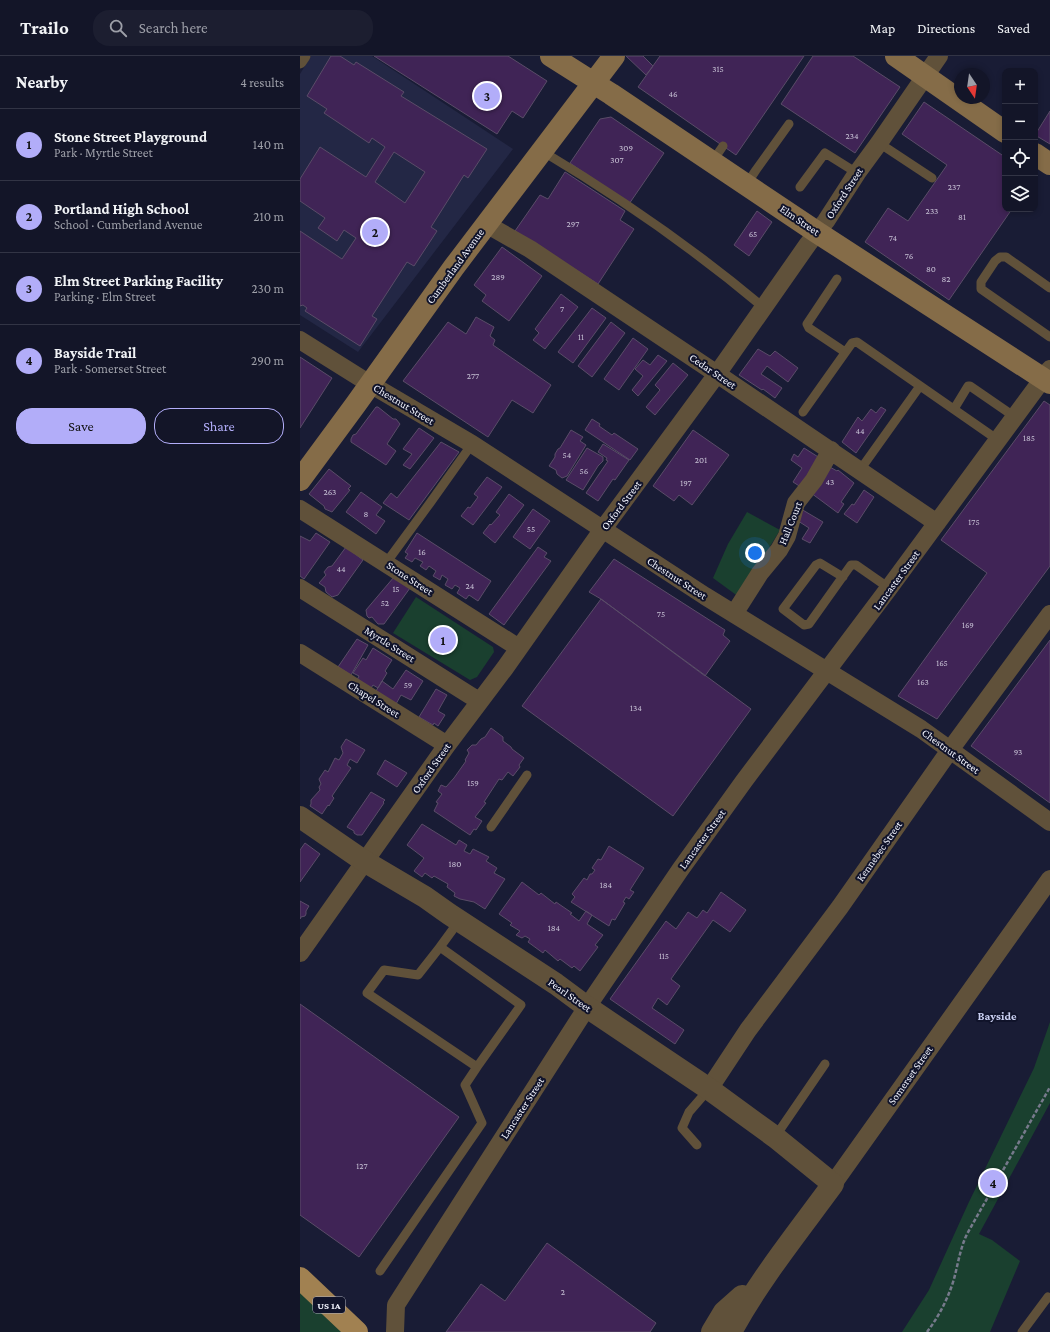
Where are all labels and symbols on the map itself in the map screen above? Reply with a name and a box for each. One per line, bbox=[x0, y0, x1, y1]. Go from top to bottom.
house number: 315 bbox=[712, 64, 724, 74]
north arrow bbox=[954, 68, 990, 104]
pin: 3 bbox=[474, 81, 500, 111]
house number: 46 bbox=[668, 89, 678, 99]
house number: 234 bbox=[845, 131, 859, 141]
house number: 309 bbox=[619, 143, 633, 153]
house number: 307 bbox=[610, 155, 624, 165]
street label: Oxford Street bbox=[823, 165, 865, 221]
house number: 237 bbox=[948, 182, 960, 192]
street label: Elm Street bbox=[778, 202, 823, 238]
house number: 233 bbox=[926, 206, 938, 216]
house number: 81 bbox=[958, 212, 966, 222]
pin: 2 bbox=[362, 217, 388, 247]
house number: 297 bbox=[567, 219, 579, 229]
street label: Cumberland Avenue bbox=[424, 226, 486, 306]
house number: 65 bbox=[749, 229, 757, 239]
house number: 74 bbox=[889, 233, 898, 243]
house number: 76 bbox=[905, 251, 914, 261]
house number: 80 bbox=[926, 264, 936, 274]
house number: 289 bbox=[491, 272, 505, 282]
house number: 82 bbox=[941, 274, 951, 284]
house number: 7 bbox=[560, 304, 564, 314]
house number: 11 bbox=[578, 332, 584, 342]
street label: Cedar Street bbox=[687, 351, 739, 391]
house number: 277 bbox=[467, 371, 479, 381]
street label: Chestnut Street bbox=[372, 381, 437, 427]
house number: 44 bbox=[855, 426, 865, 436]
house number: 185 bbox=[1023, 433, 1035, 443]
house number: 54 bbox=[563, 450, 572, 460]
house number: 201 bbox=[695, 455, 707, 465]
house number: 56 bbox=[580, 466, 589, 476]
house number: 43 bbox=[826, 477, 834, 487]
street label: Oxford Street bbox=[599, 478, 644, 532]
house number: 197 bbox=[680, 478, 692, 488]
house number: 263 bbox=[324, 487, 336, 497]
street label: Hall Court bbox=[776, 499, 804, 546]
house number: 8 bbox=[364, 509, 369, 519]
house number: 175 bbox=[968, 517, 980, 527]
house number: 55 bbox=[527, 524, 535, 534]
your location bbox=[745, 543, 765, 563]
house number: 16 bbox=[418, 547, 426, 557]
street label: Lancaster Street bbox=[870, 548, 922, 612]
street label: Chestnut Street bbox=[645, 554, 709, 602]
street label: Stone Street bbox=[385, 559, 436, 598]
house number: 44 bbox=[336, 564, 346, 574]
house number: 24 bbox=[466, 581, 475, 591]
house number: 15 bbox=[392, 584, 400, 594]
house number: 52 bbox=[381, 598, 389, 608]
house number: 75 bbox=[657, 609, 665, 619]
house number: 169 bbox=[962, 620, 974, 630]
street label: Myrtle Street bbox=[362, 624, 418, 665]
pin: 1 bbox=[430, 625, 456, 655]
house number: 165 bbox=[936, 658, 948, 668]
house number: 163 bbox=[917, 677, 929, 687]
street label: Chapel Street bbox=[345, 678, 402, 721]
house number: 59 bbox=[404, 680, 413, 690]
house number: 134 bbox=[630, 703, 642, 713]
street label: Chestnut Street bbox=[920, 726, 982, 776]
street label: Oxford Street bbox=[409, 740, 453, 795]
house number: 93 bbox=[1014, 747, 1022, 757]
house number: 159 bbox=[467, 778, 479, 788]
street label: Lancaster Street bbox=[676, 807, 728, 871]
street label: Kennebec Street bbox=[854, 818, 904, 883]
house number: 180 bbox=[449, 859, 461, 869]
house number: 184 bbox=[600, 880, 613, 890]
house number: 184 bbox=[548, 923, 561, 933]
house number: 115 bbox=[659, 951, 669, 961]
street label: Pearl Street bbox=[546, 976, 594, 1014]
district label: Bayside bbox=[977, 1009, 1017, 1023]
street label: Somerset Street bbox=[885, 1043, 935, 1107]
street label: Lancaster Street bbox=[498, 1075, 546, 1141]
house number: 127 bbox=[356, 1161, 368, 1171]
pin: 4 bbox=[980, 1168, 1006, 1198]
house number: 2 bbox=[561, 1287, 565, 1297]
road number: US 1A bbox=[313, 1297, 345, 1313]

